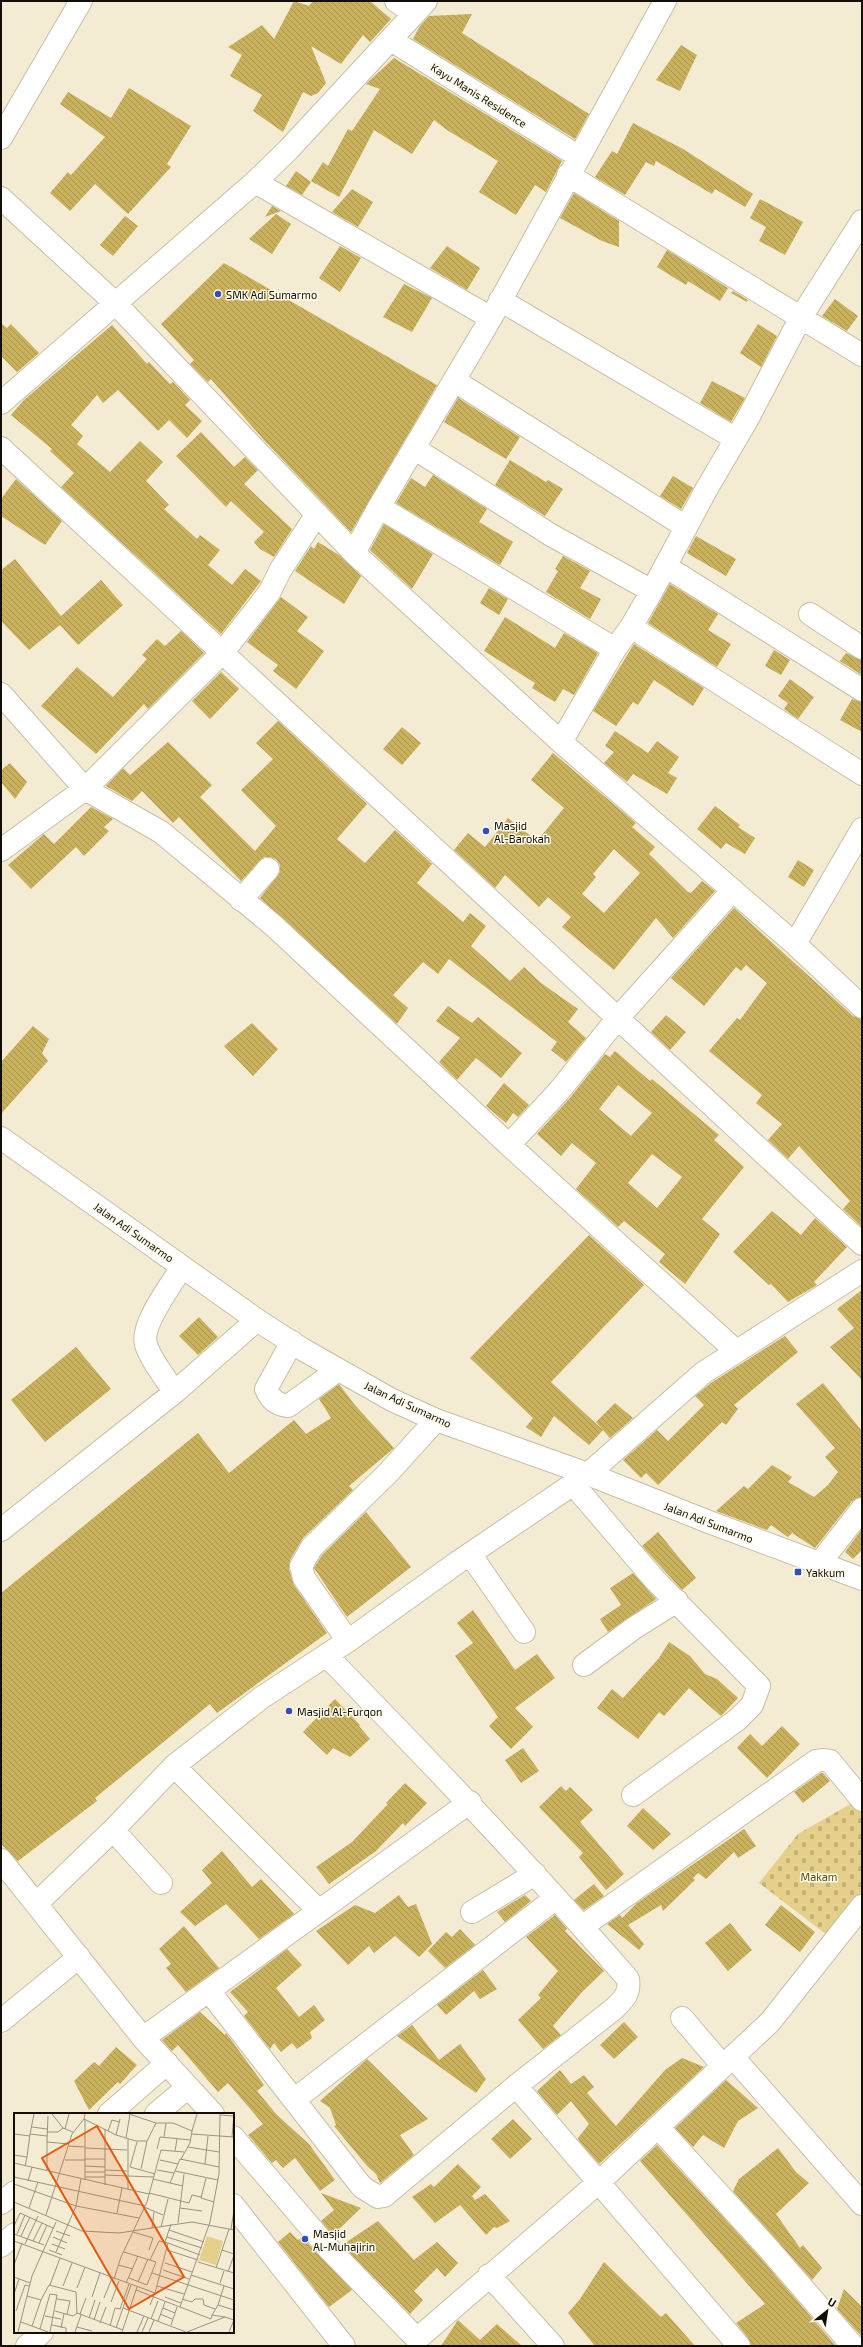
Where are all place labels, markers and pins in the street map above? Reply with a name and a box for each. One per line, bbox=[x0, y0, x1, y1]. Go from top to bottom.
place label: SMK Adi Sumarmo bbox=[226, 288, 317, 301]
marker: SMK Adi Sumarmo bbox=[213, 289, 223, 299]
place label: Masjid Al-Barokah bbox=[494, 819, 550, 845]
marker: Masjid Al-Barokah bbox=[481, 826, 491, 836]
place label: Yakkum bbox=[806, 1566, 845, 1579]
marker: Yakkum bbox=[793, 1567, 803, 1577]
place label: Masjid Al-Furqon bbox=[297, 1705, 382, 1719]
marker: Masjid Al-Furqon bbox=[284, 1706, 294, 1716]
place label: Masjid Al-Muhajirin bbox=[313, 2227, 375, 2254]
marker: Masjid Al-Muhajirin bbox=[300, 2234, 310, 2244]

